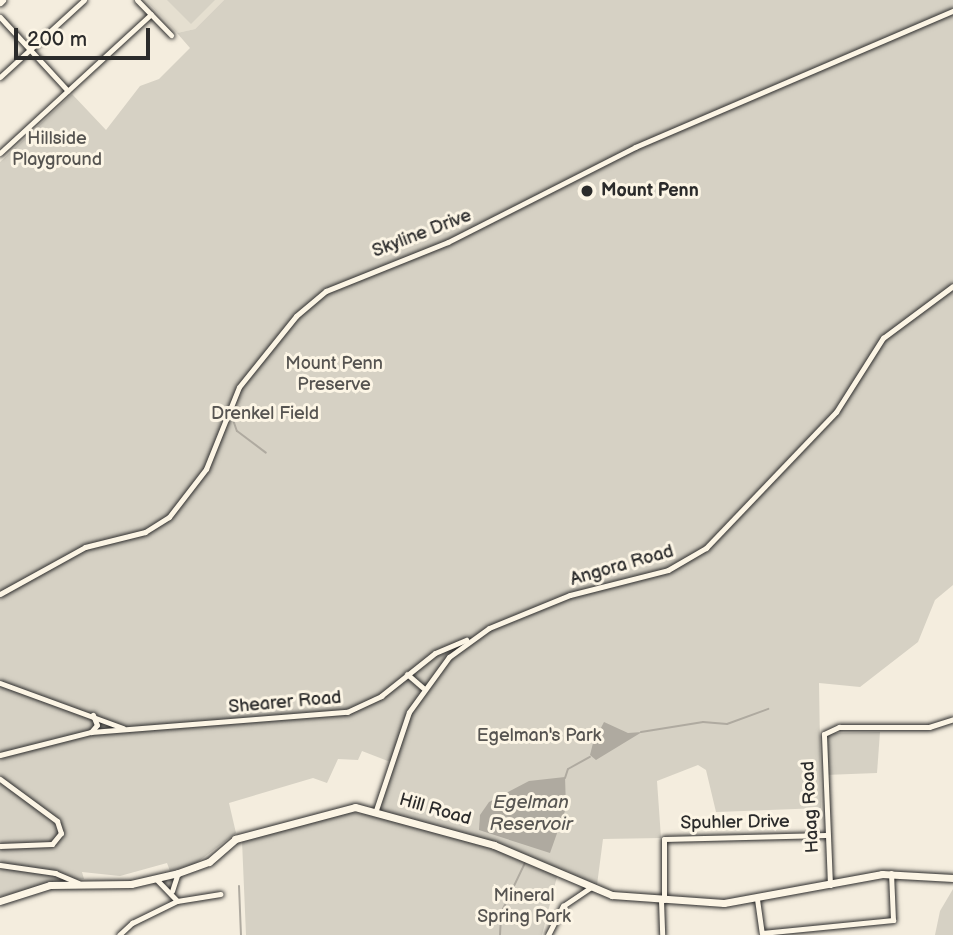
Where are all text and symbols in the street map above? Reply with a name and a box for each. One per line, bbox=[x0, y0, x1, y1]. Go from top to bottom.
scale bar bbox=[18, 14, 154, 58]
text: 200 m bbox=[27, 27, 87, 52]
park label: Hillside Playground bbox=[12, 129, 102, 172]
place label: Mount Penn bbox=[601, 180, 699, 202]
marker: Mount Penn bbox=[579, 183, 595, 199]
street label: Skyline Drive bbox=[369, 205, 475, 263]
park label: Mount Penn Preserve bbox=[285, 354, 383, 396]
park label: Drenkel Field bbox=[211, 403, 319, 425]
street label: Angora Road bbox=[568, 541, 676, 591]
street label: Shearer Road bbox=[228, 687, 342, 719]
park label: Egelman's Park bbox=[477, 725, 601, 747]
street label: Haag Road bbox=[798, 760, 824, 854]
street label: Hill Road bbox=[397, 789, 473, 831]
water label: Egelman Reservoir bbox=[489, 792, 573, 836]
street label: Spuhler Drive bbox=[680, 811, 790, 835]
park label: Mineral Spring Park bbox=[477, 886, 571, 928]

